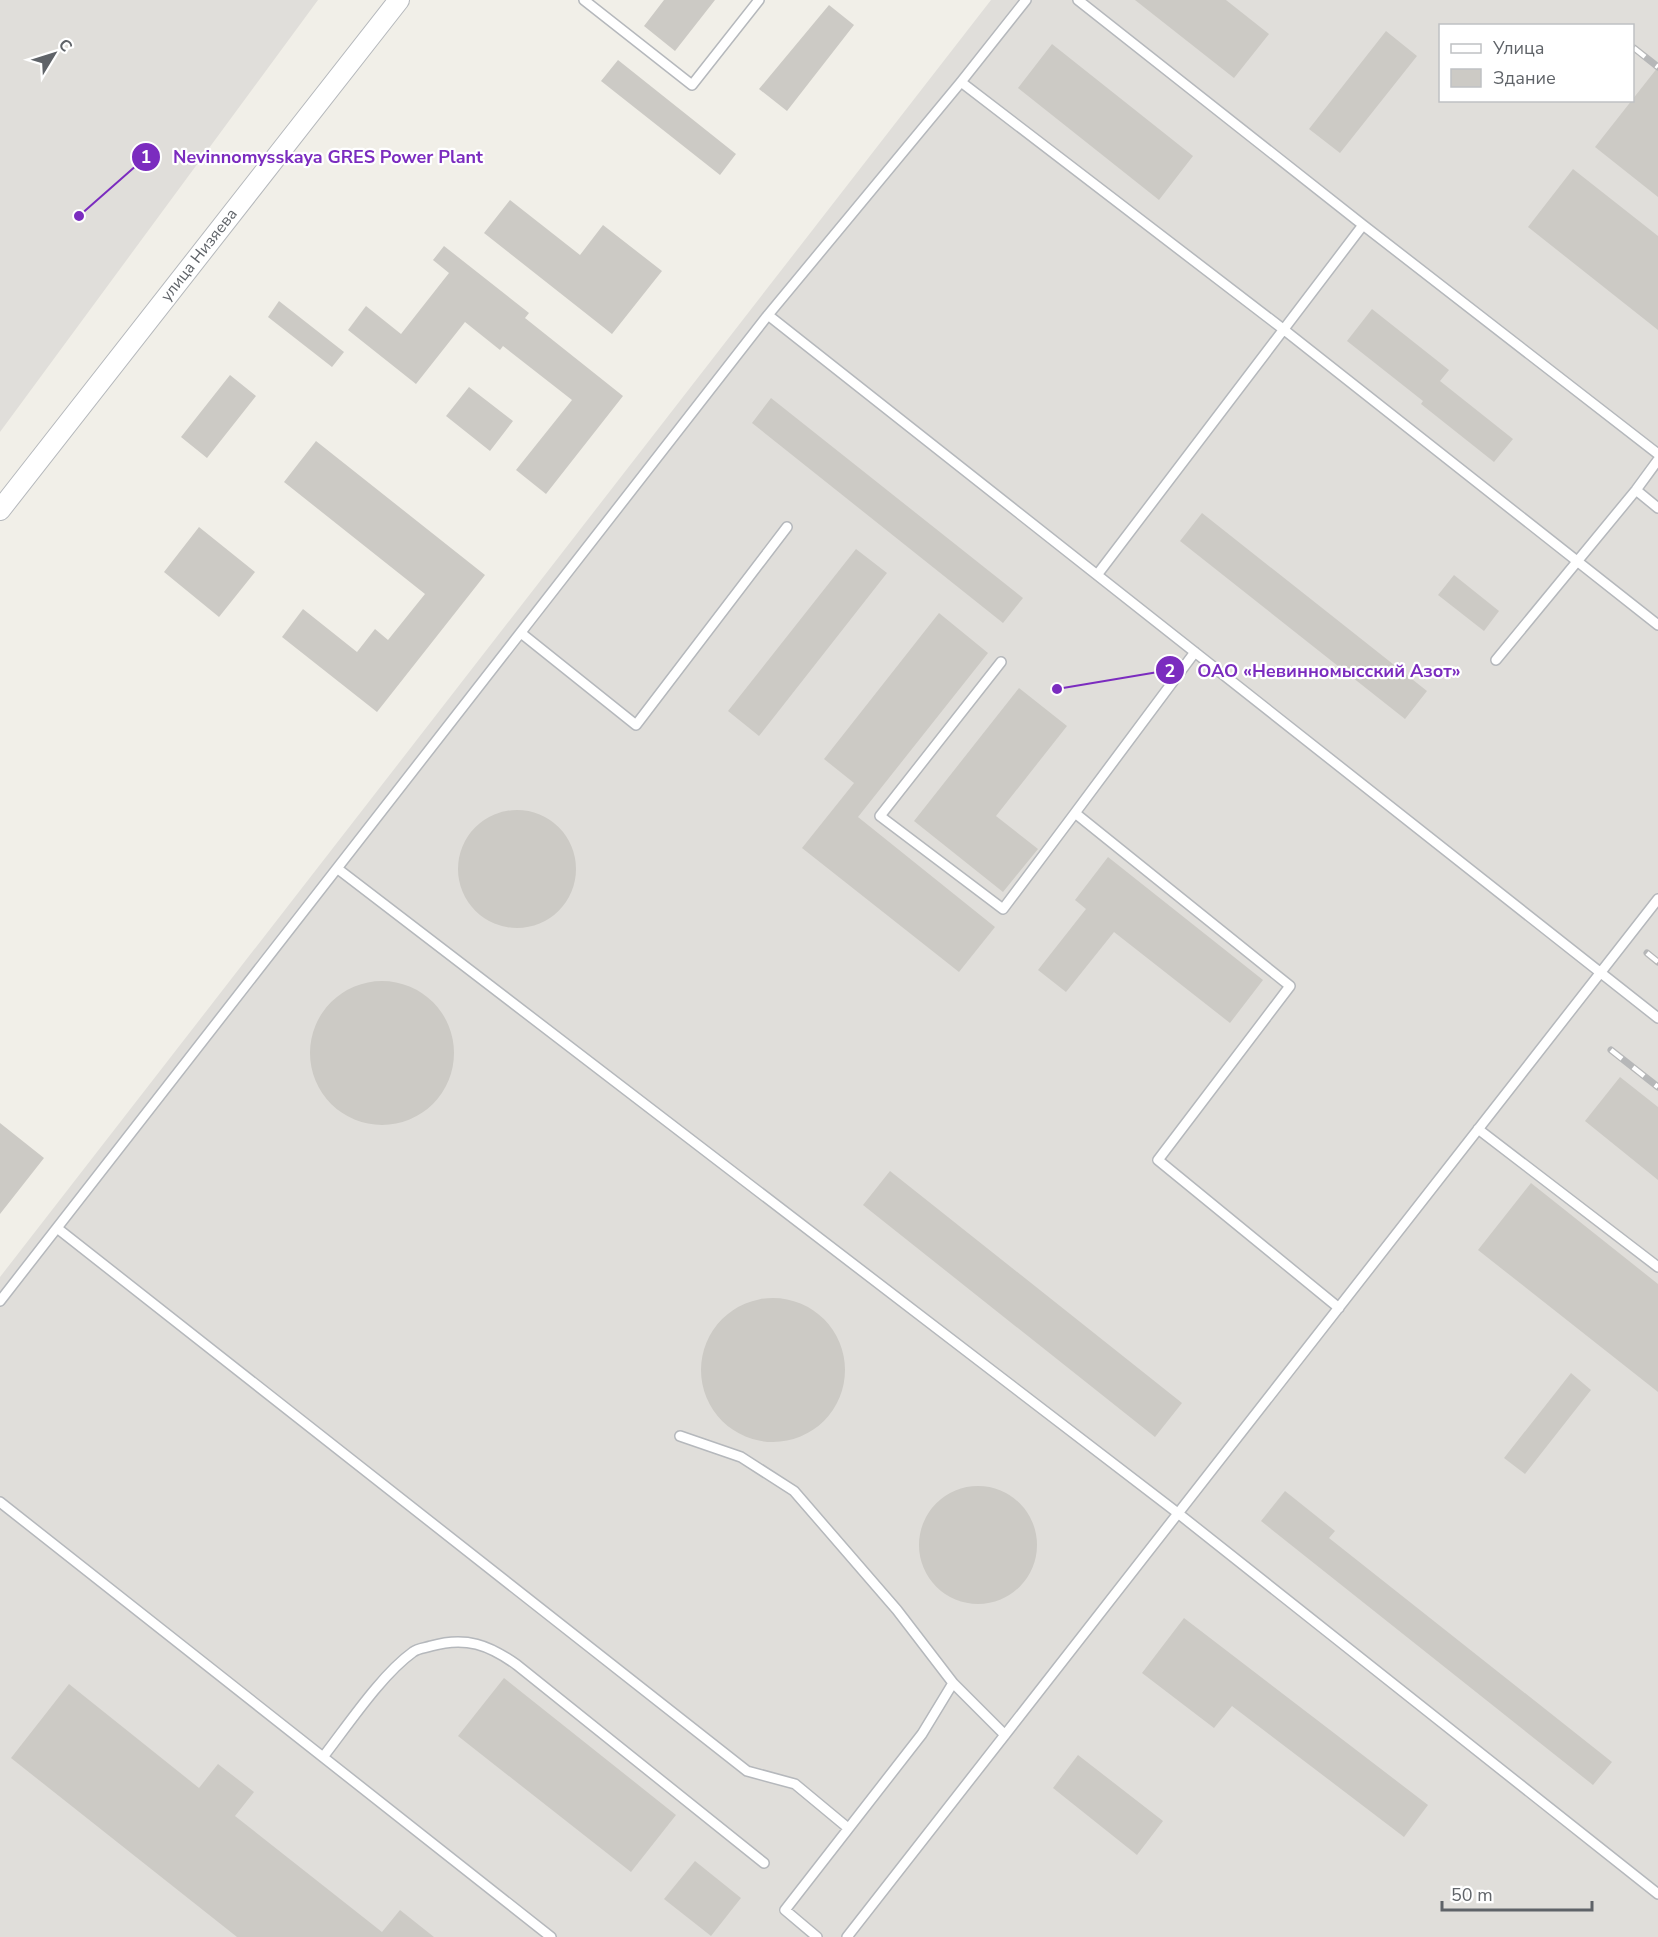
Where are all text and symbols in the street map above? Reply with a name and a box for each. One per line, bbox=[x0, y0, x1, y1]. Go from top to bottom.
north arrow bbox=[24, 24, 84, 84]
legend bbox=[1439, 24, 1634, 102]
text: С bbox=[53, 34, 77, 57]
text: Улица bbox=[1492, 36, 1544, 60]
text: Здание bbox=[1493, 66, 1556, 90]
callout: Nevinnomysskaya GRES Power Plant bbox=[131, 139, 495, 175]
text: 1 bbox=[141, 145, 151, 169]
text: Nevinnomysskaya GRES Power Plant bbox=[173, 145, 483, 169]
street label: улица Низяева bbox=[156, 204, 242, 306]
callout: ОАО «Невинномысский Азот» bbox=[1155, 652, 1472, 688]
text: 2 bbox=[1165, 659, 1175, 683]
text: ОАО «Невинномысский Азот» bbox=[1197, 659, 1461, 683]
scale bar bbox=[1442, 1874, 1592, 1912]
text: 50 m bbox=[1451, 1883, 1493, 1907]

